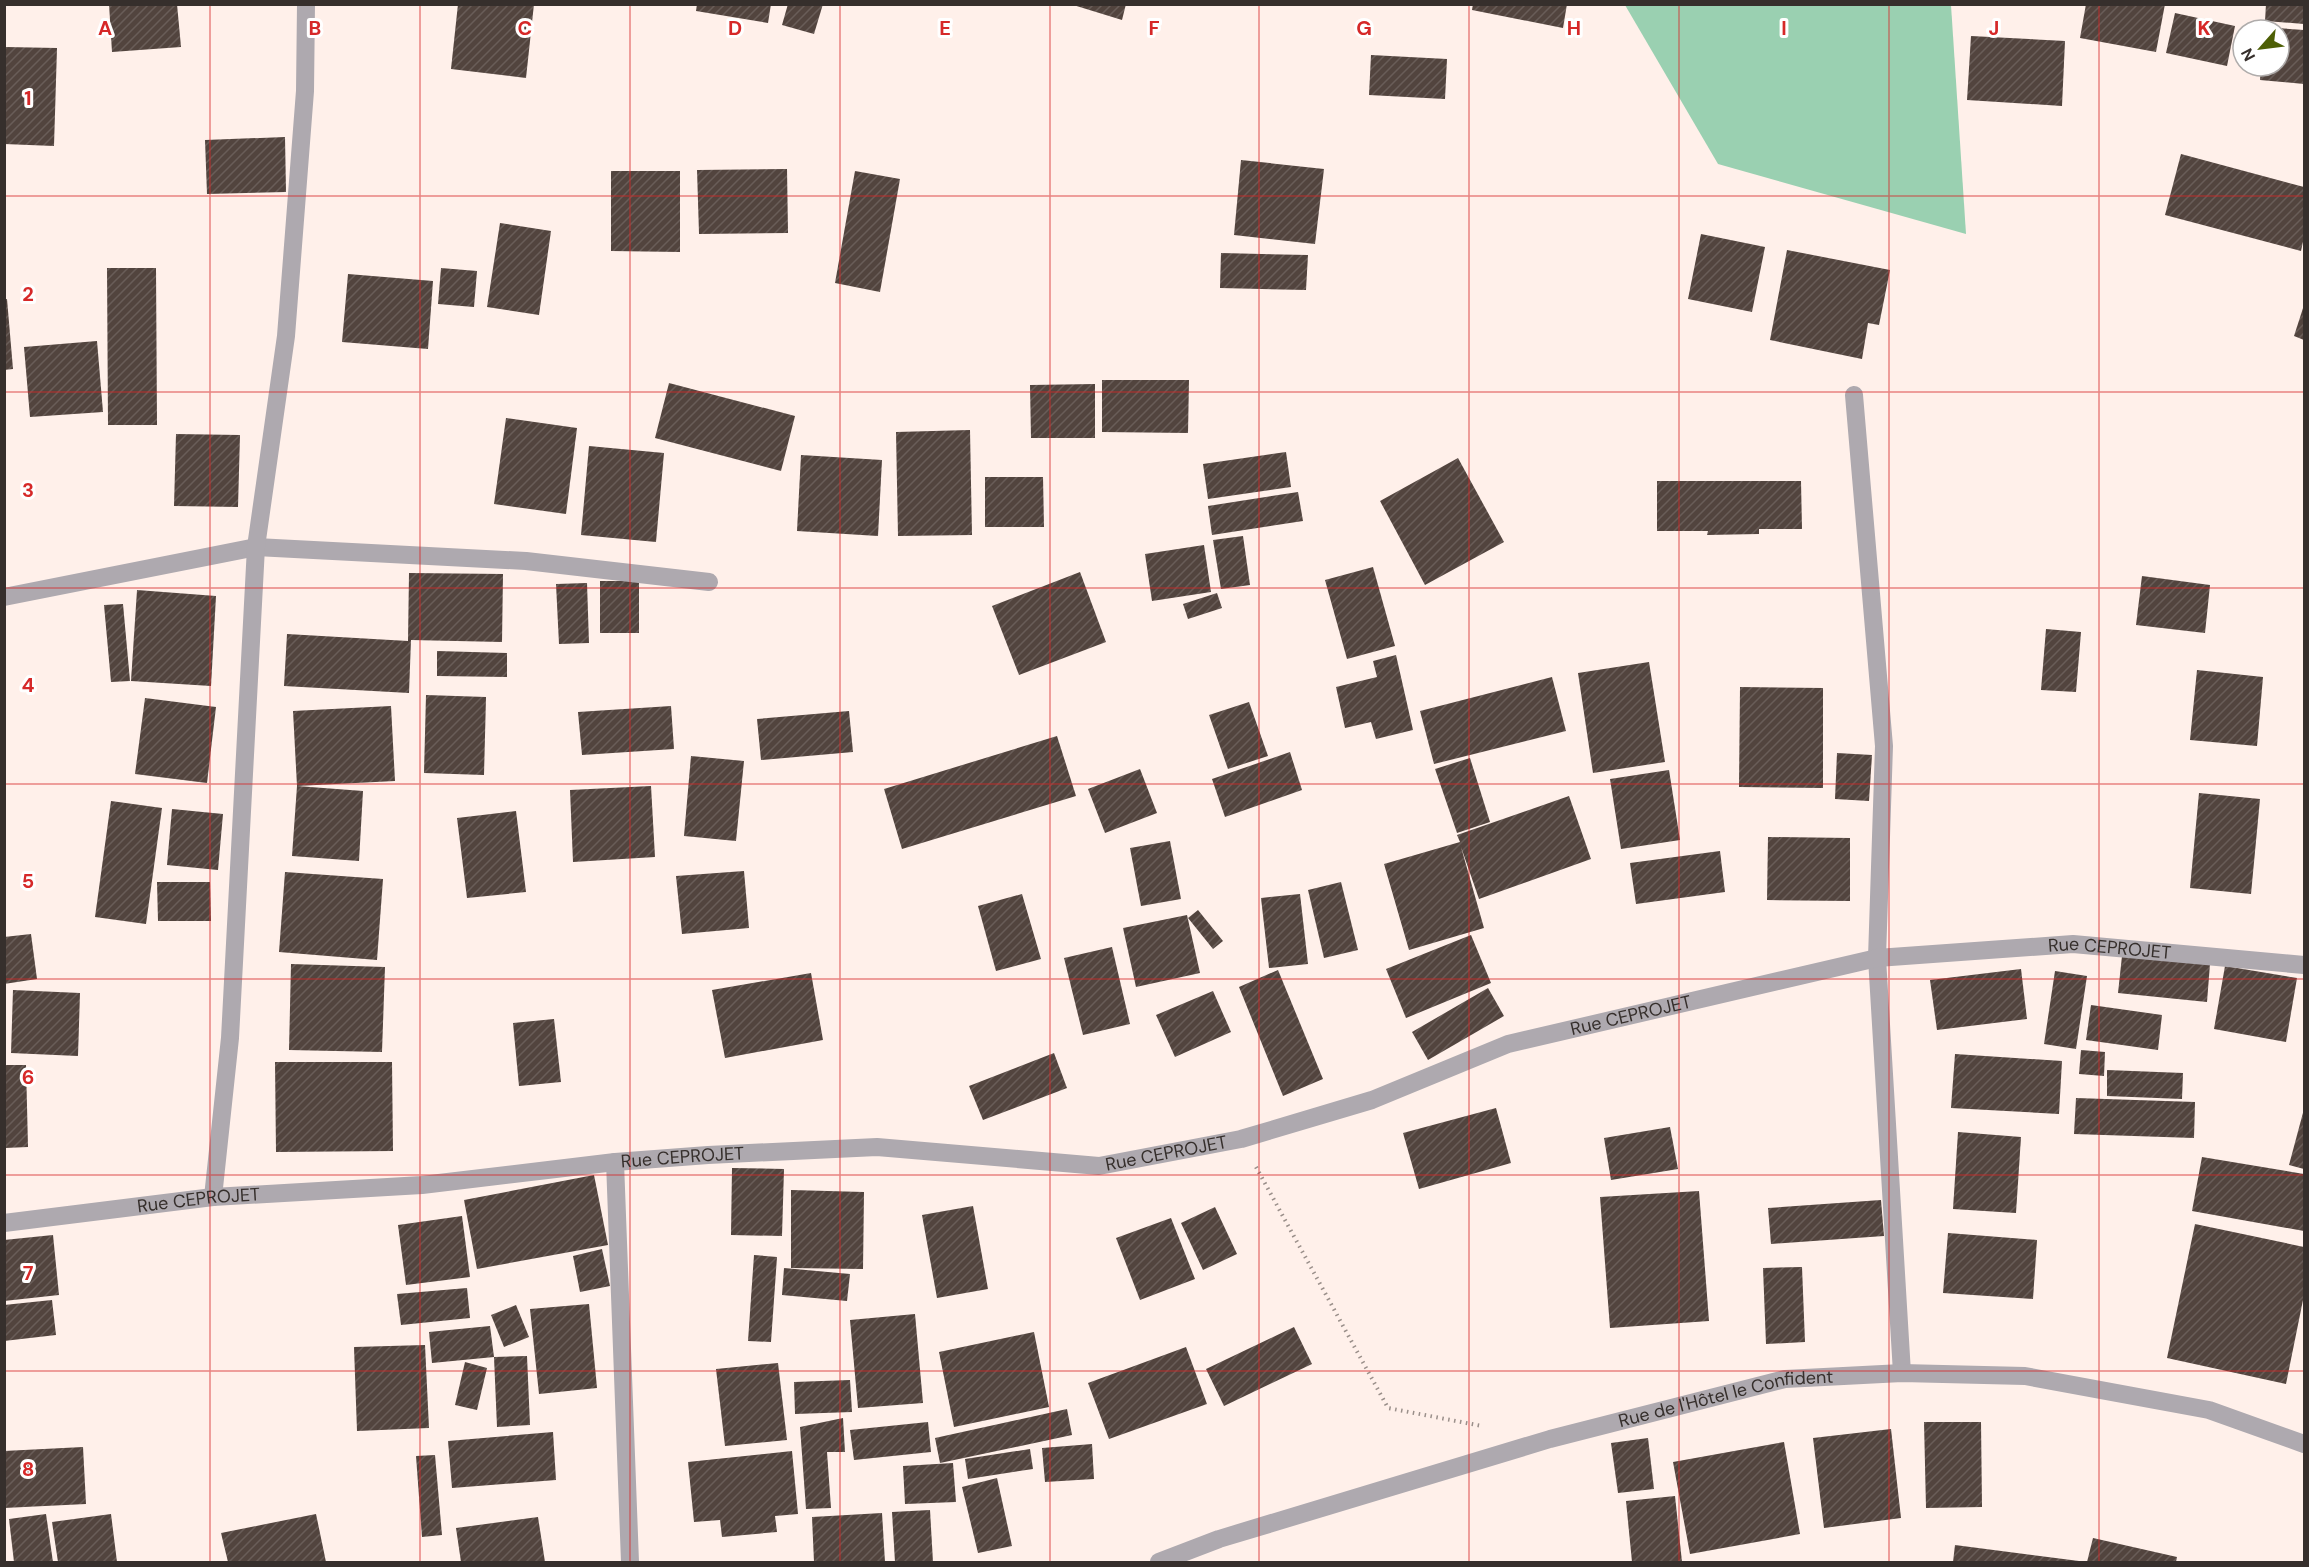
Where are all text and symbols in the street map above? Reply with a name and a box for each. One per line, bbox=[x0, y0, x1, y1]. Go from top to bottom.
text: A bbox=[98, 15, 112, 41]
text: B bbox=[309, 15, 321, 41]
text: C bbox=[518, 15, 532, 41]
text: D bbox=[728, 15, 742, 41]
text: E bbox=[939, 15, 951, 41]
text: F bbox=[1148, 15, 1160, 41]
text: G bbox=[1356, 15, 1372, 41]
text: H bbox=[1567, 15, 1581, 41]
text: I bbox=[1781, 15, 1787, 41]
text: J bbox=[1989, 15, 1999, 41]
text: K bbox=[2197, 15, 2211, 41]
north arrow bbox=[2231, 18, 2291, 78]
text: N bbox=[2236, 45, 2260, 65]
text: 1 bbox=[24, 85, 32, 111]
text: 2 bbox=[22, 281, 34, 307]
text: 3 bbox=[22, 477, 34, 503]
text: 4 bbox=[22, 672, 35, 698]
text: 5 bbox=[22, 868, 34, 894]
street label: Rue CEPROJET bbox=[2047, 932, 2172, 965]
street label: Rue CEPROJET bbox=[1568, 990, 1694, 1041]
text: 6 bbox=[22, 1064, 34, 1090]
street label: Rue CEPROJET bbox=[1103, 1130, 1229, 1177]
street label: Rue CEPROJET bbox=[620, 1141, 745, 1174]
street label: Rue CEPROJET bbox=[136, 1182, 261, 1218]
text: 7 bbox=[23, 1260, 34, 1286]
street label: Rue de l'Hôtel le Confident bbox=[1616, 1365, 1834, 1433]
text: 8 bbox=[22, 1456, 34, 1482]

